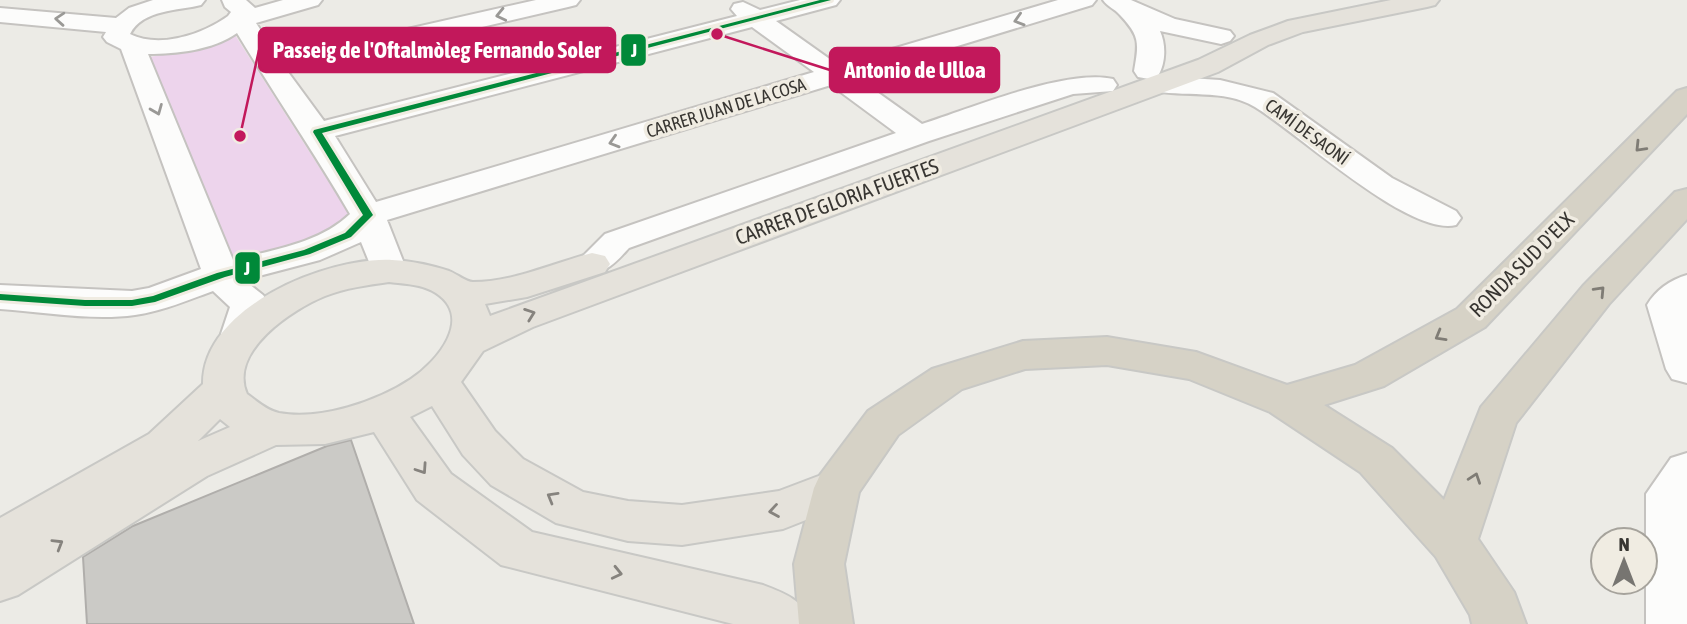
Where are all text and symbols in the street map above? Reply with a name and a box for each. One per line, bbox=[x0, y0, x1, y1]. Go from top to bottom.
one-way arrow bbox=[495, 7, 507, 22]
one-way arrow bbox=[1013, 11, 1025, 26]
one-way arrow bbox=[54, 12, 65, 27]
callout: Passeig de l'Oftalmòleg Fernando Soler bbox=[259, 28, 615, 72]
line badge: J bbox=[620, 33, 647, 67]
text: Passeig de l'Oftalmòleg Fernando Soler bbox=[273, 37, 602, 63]
text: J bbox=[630, 39, 637, 61]
callout: Antonio de Ulloa bbox=[830, 48, 999, 92]
text: Antonio de Ulloa bbox=[843, 57, 986, 83]
street label: CARRER JUAN DE LA COSA bbox=[644, 73, 808, 142]
street label: CAMÍ DE SAONÍ bbox=[1261, 94, 1353, 169]
one-way arrow bbox=[149, 102, 163, 115]
one-way arrow bbox=[608, 133, 620, 148]
one-way arrow bbox=[1635, 138, 1648, 151]
street label: CARRER DE GLORIA FUERTES bbox=[732, 153, 941, 249]
street label: RONDA SUD D'ELX bbox=[1464, 207, 1579, 321]
line badge: J bbox=[234, 251, 261, 285]
text: J bbox=[243, 257, 250, 279]
one-way arrow bbox=[1592, 286, 1604, 299]
one-way arrow bbox=[523, 308, 535, 322]
one-way arrow bbox=[1434, 328, 1447, 341]
one-way arrow bbox=[414, 461, 426, 474]
one-way arrow bbox=[1467, 472, 1481, 484]
one-way arrow bbox=[547, 492, 559, 505]
one-way arrow bbox=[768, 503, 780, 518]
north arrow bbox=[1589, 526, 1659, 596]
text: N bbox=[1618, 533, 1630, 555]
one-way arrow bbox=[51, 539, 64, 552]
one-way arrow bbox=[611, 565, 623, 579]

